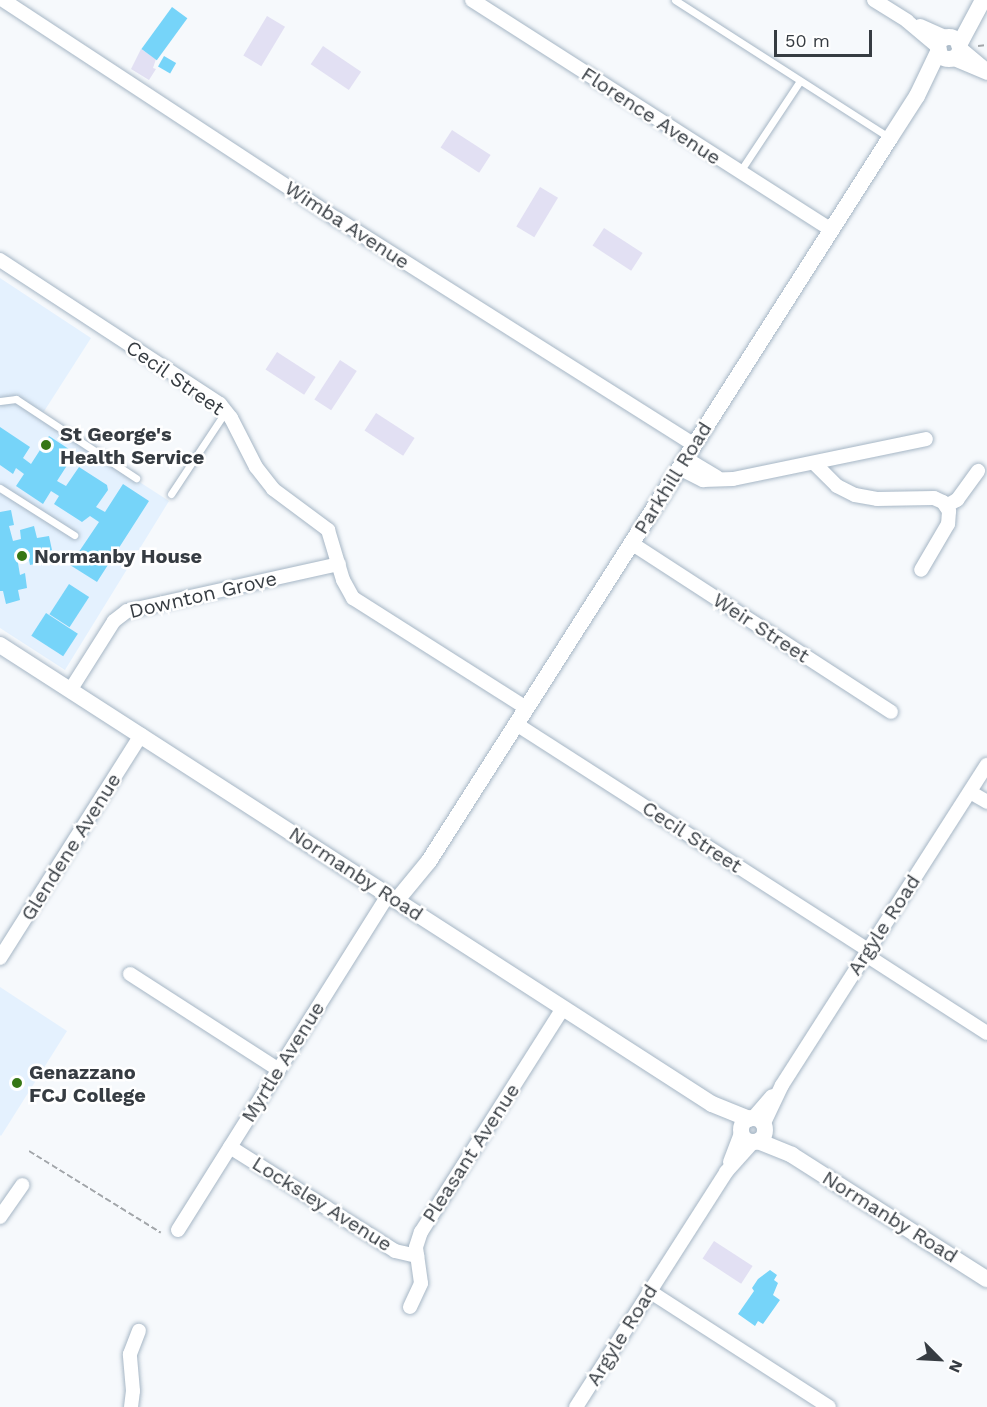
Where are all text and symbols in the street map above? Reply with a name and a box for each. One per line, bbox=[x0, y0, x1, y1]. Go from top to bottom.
scale bar bbox=[777, 18, 874, 56]
text: 50 m bbox=[785, 30, 830, 51]
street label: Florence Avenue bbox=[576, 62, 726, 170]
street label: Wimba Avenue bbox=[280, 175, 414, 275]
street label: Cecil Street bbox=[121, 335, 229, 421]
street label: Parkhill Road bbox=[629, 417, 717, 539]
place label: St George's Health Service bbox=[60, 422, 204, 469]
marker: St George's Health Service bbox=[37, 436, 55, 454]
place label: Normanby House bbox=[34, 544, 202, 568]
marker: Normanby House bbox=[15, 549, 29, 563]
street label: Downton Grove bbox=[127, 566, 279, 624]
street label: Weir Street bbox=[708, 588, 814, 668]
street label: Glendene Avenue bbox=[16, 769, 126, 925]
street label: Cecil Street bbox=[637, 796, 747, 878]
street label: Normanby Road bbox=[284, 822, 428, 926]
street label: Argyle Road bbox=[843, 870, 925, 980]
street label: Myrtle Avenue bbox=[236, 997, 330, 1127]
place label: Genazzano FCJ College bbox=[29, 1060, 146, 1107]
marker: Genazzano FCJ College bbox=[10, 1076, 24, 1090]
street label: Pleasant Avenue bbox=[417, 1079, 525, 1227]
street label: Locksley Avenue bbox=[247, 1151, 397, 1257]
street label: Normanby Road bbox=[818, 1166, 962, 1268]
street label: Argyle Road bbox=[581, 1280, 663, 1390]
north arrow bbox=[909, 1329, 969, 1389]
text: N bbox=[945, 1357, 967, 1376]

